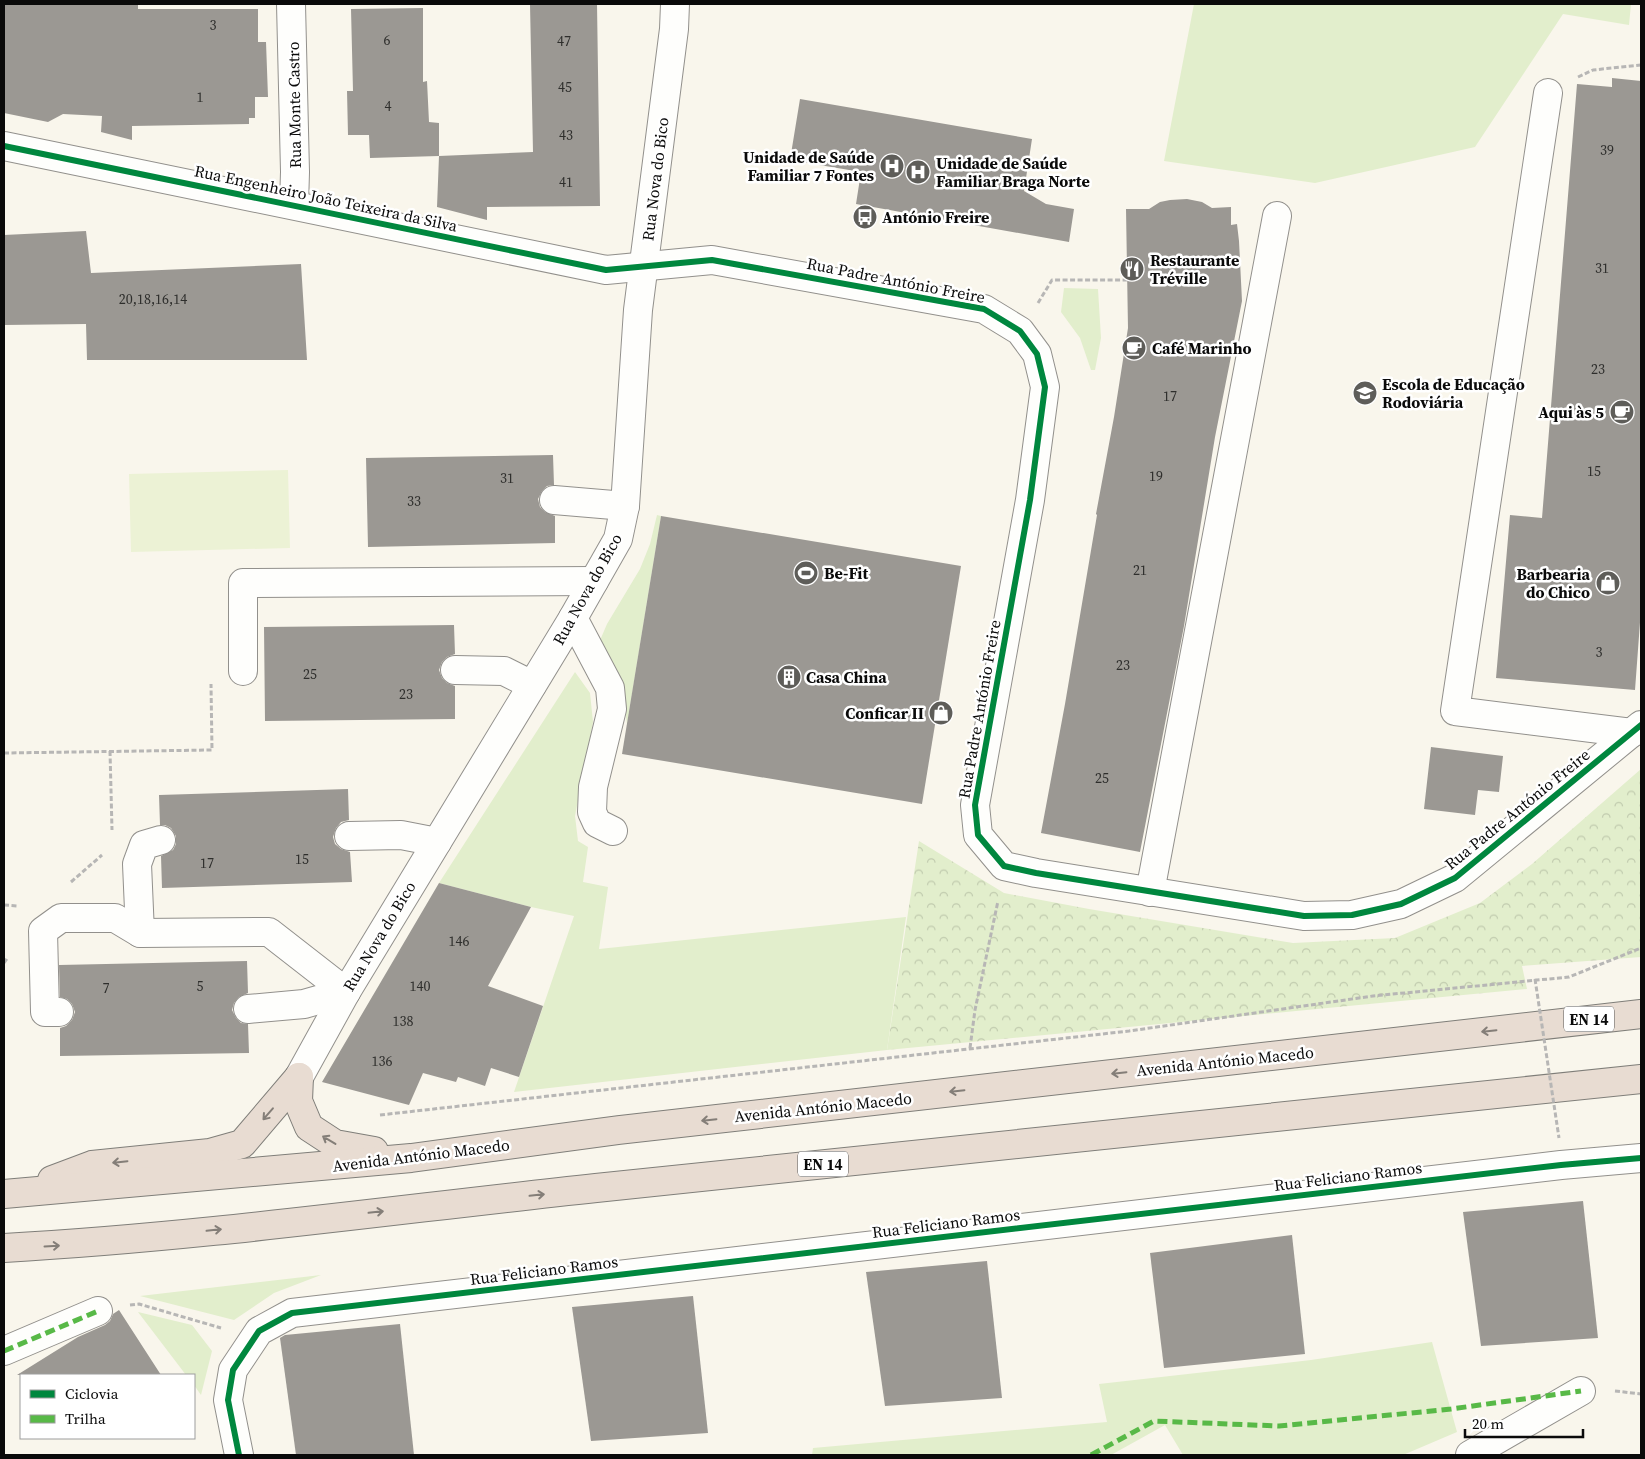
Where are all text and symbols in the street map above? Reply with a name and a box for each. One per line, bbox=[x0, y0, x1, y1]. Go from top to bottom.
house number: 3 bbox=[210, 15, 217, 35]
house number: 6 bbox=[384, 30, 391, 50]
house number: 47 bbox=[557, 31, 571, 51]
street label: Rua Monte Castro bbox=[282, 41, 306, 169]
house number: 45 bbox=[558, 77, 572, 97]
house number: 1 bbox=[197, 87, 204, 107]
house number: 4 bbox=[385, 96, 392, 116]
street label: Rua Nova do Bico bbox=[636, 116, 674, 242]
house number: 43 bbox=[559, 125, 573, 145]
house number: 39 bbox=[1600, 140, 1614, 160]
place label: Unidade de Saúde Familiar 7 Fontes bbox=[743, 146, 874, 186]
place label: Unidade de Saúde Familiar Braga Norte bbox=[936, 152, 1090, 192]
hospital icon: Unidade de Saúde Familiar 7 Fontes bbox=[879, 153, 905, 179]
street label: Rua Engenheiro João Teixeira da Silva bbox=[192, 159, 460, 237]
hospital icon: Unidade de Saúde Familiar Braga Norte bbox=[905, 159, 931, 185]
house number: 41 bbox=[559, 172, 573, 192]
bus stop icon: António Freire bbox=[852, 204, 878, 230]
place label: António Freire bbox=[882, 206, 989, 228]
place label: Restaurante Tréville bbox=[1150, 249, 1239, 289]
street label: Rua Padre António Freire bbox=[805, 252, 987, 308]
restaurant icon: Restaurante Tréville bbox=[1119, 256, 1145, 282]
house number: 31 bbox=[1595, 258, 1609, 278]
house number: 20,18,16,14 bbox=[119, 289, 187, 309]
cafe icon: Café Marinho bbox=[1121, 335, 1147, 361]
place label: Café Marinho bbox=[1152, 337, 1252, 359]
house number: 23 bbox=[1591, 359, 1605, 379]
place label: Escola de Educação Rodoviária bbox=[1382, 373, 1525, 413]
school or university icon: Escola de Educação Rodoviária bbox=[1352, 380, 1378, 406]
house number: 17 bbox=[1163, 386, 1177, 406]
cafe icon: Aqui às 5 bbox=[1609, 399, 1635, 425]
place label: Aqui às 5 bbox=[1538, 401, 1604, 423]
house number: 15 bbox=[1587, 461, 1601, 481]
house number: 19 bbox=[1149, 466, 1163, 486]
house number: 31 bbox=[500, 468, 514, 488]
house number: 33 bbox=[407, 491, 421, 511]
street label: Rua Nova do Bico bbox=[547, 529, 627, 649]
sports icon: Be-Fit bbox=[793, 560, 819, 586]
house number: 21 bbox=[1133, 560, 1147, 580]
place label: Be-Fit bbox=[824, 562, 868, 584]
place label: Barbearia do Chico bbox=[1516, 563, 1590, 603]
shop icon: Barbearia do Chico bbox=[1595, 570, 1621, 596]
street label: Rua Padre António Freire bbox=[952, 618, 1006, 800]
house number: 3 bbox=[1596, 642, 1603, 662]
house number: 23 bbox=[1116, 655, 1130, 675]
house number: 25 bbox=[303, 664, 317, 684]
building icon: Casa China bbox=[776, 664, 802, 690]
place label: Casa China bbox=[806, 666, 887, 688]
house number: 23 bbox=[399, 684, 413, 704]
shop icon: Conficar II bbox=[928, 700, 954, 726]
place label: Conficar II bbox=[845, 702, 924, 724]
street label: Rua Padre António Freire bbox=[1440, 743, 1594, 875]
house number: 25 bbox=[1095, 768, 1109, 788]
house number: 15 bbox=[295, 849, 309, 869]
house number: 17 bbox=[200, 853, 214, 873]
street label: Rua Nova do Bico bbox=[338, 877, 421, 995]
house number: 146 bbox=[449, 931, 470, 951]
house number: 5 bbox=[197, 976, 204, 996]
house number: 140 bbox=[410, 976, 431, 996]
house number: 7 bbox=[103, 978, 110, 998]
road number: EN 14 bbox=[1564, 1006, 1614, 1032]
house number: 138 bbox=[393, 1011, 414, 1031]
one-way arrow bbox=[1481, 1026, 1497, 1036]
street label: Avenida António Macedo bbox=[1135, 1041, 1315, 1081]
house number: 136 bbox=[372, 1051, 393, 1071]
one-way arrow bbox=[1111, 1068, 1127, 1078]
one-way arrow bbox=[949, 1086, 965, 1096]
street label: Avenida António Macedo bbox=[733, 1087, 913, 1127]
one-way arrow bbox=[262, 1108, 274, 1121]
one-way arrow bbox=[701, 1115, 717, 1125]
street label: Avenida António Macedo bbox=[331, 1133, 511, 1177]
one-way arrow bbox=[323, 1135, 337, 1145]
road number: EN 14 bbox=[798, 1152, 848, 1176]
street label: Rua Feliciano Ramos bbox=[1273, 1156, 1423, 1196]
one-way arrow bbox=[113, 1157, 129, 1167]
one-way arrow bbox=[529, 1190, 545, 1199]
street label: Rua Feliciano Ramos bbox=[871, 1203, 1021, 1243]
one-way arrow bbox=[367, 1207, 383, 1217]
one-way arrow bbox=[206, 1225, 222, 1235]
one-way arrow bbox=[44, 1241, 60, 1250]
street label: Rua Feliciano Ramos bbox=[469, 1250, 619, 1290]
legend bbox=[20, 1374, 195, 1439]
text: Ciclovia bbox=[65, 1383, 119, 1404]
scale bar bbox=[1465, 1406, 1582, 1438]
text: Trilha bbox=[65, 1408, 106, 1429]
text: 20 m bbox=[1472, 1413, 1504, 1434]

